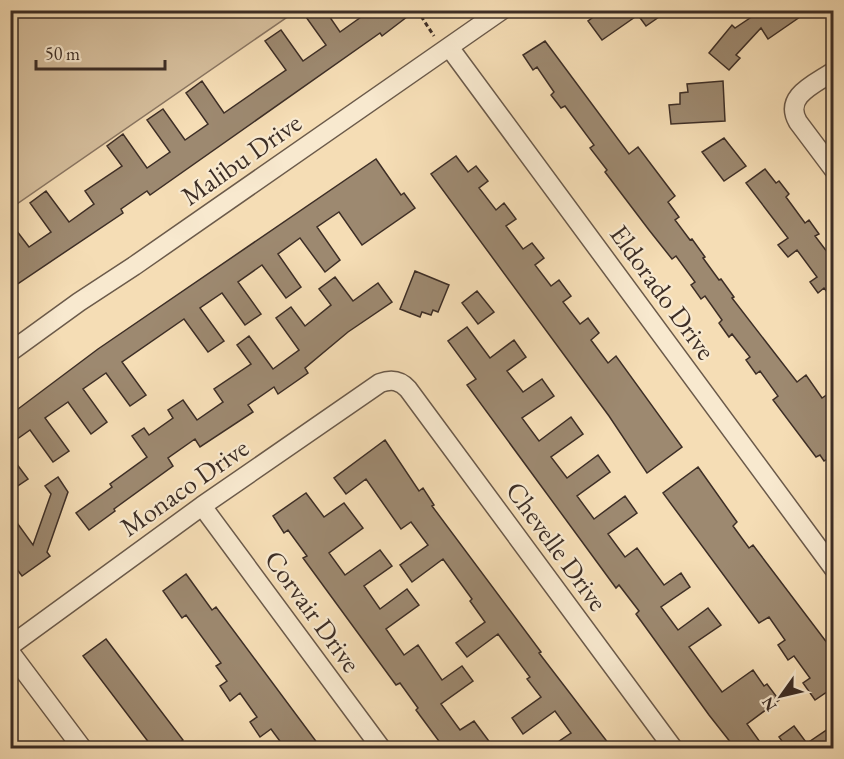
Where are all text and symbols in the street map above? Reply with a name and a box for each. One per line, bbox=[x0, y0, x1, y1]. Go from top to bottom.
scale bar bbox=[36, 33, 165, 71]
text: 50 m bbox=[45, 42, 80, 65]
street label: Malibu Drive bbox=[174, 105, 308, 213]
street label: Eldorado Drive bbox=[602, 218, 724, 366]
street label: Monaco Drive bbox=[113, 430, 255, 544]
street label: Chevelle Drive bbox=[498, 474, 616, 618]
street label: Corvair Drive bbox=[257, 543, 369, 679]
north arrow bbox=[751, 666, 811, 726]
text: N bbox=[757, 693, 781, 715]

